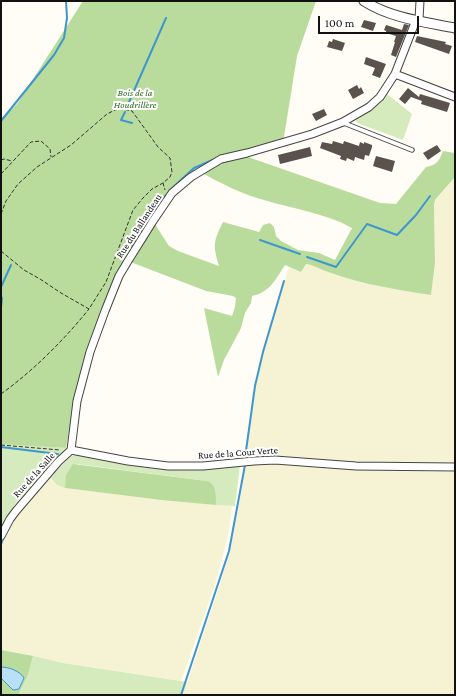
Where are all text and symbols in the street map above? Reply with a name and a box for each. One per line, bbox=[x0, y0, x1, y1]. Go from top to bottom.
scale bar bbox=[320, 8, 421, 34]
text: 100 m bbox=[325, 16, 354, 30]
park label: Bois de la Houdrillère bbox=[114, 87, 156, 110]
street label: Rue du Ballandeau bbox=[114, 192, 164, 260]
street label: Rue de la Cour Verte bbox=[198, 444, 278, 462]
street label: Rue de la Salle bbox=[11, 450, 57, 500]

